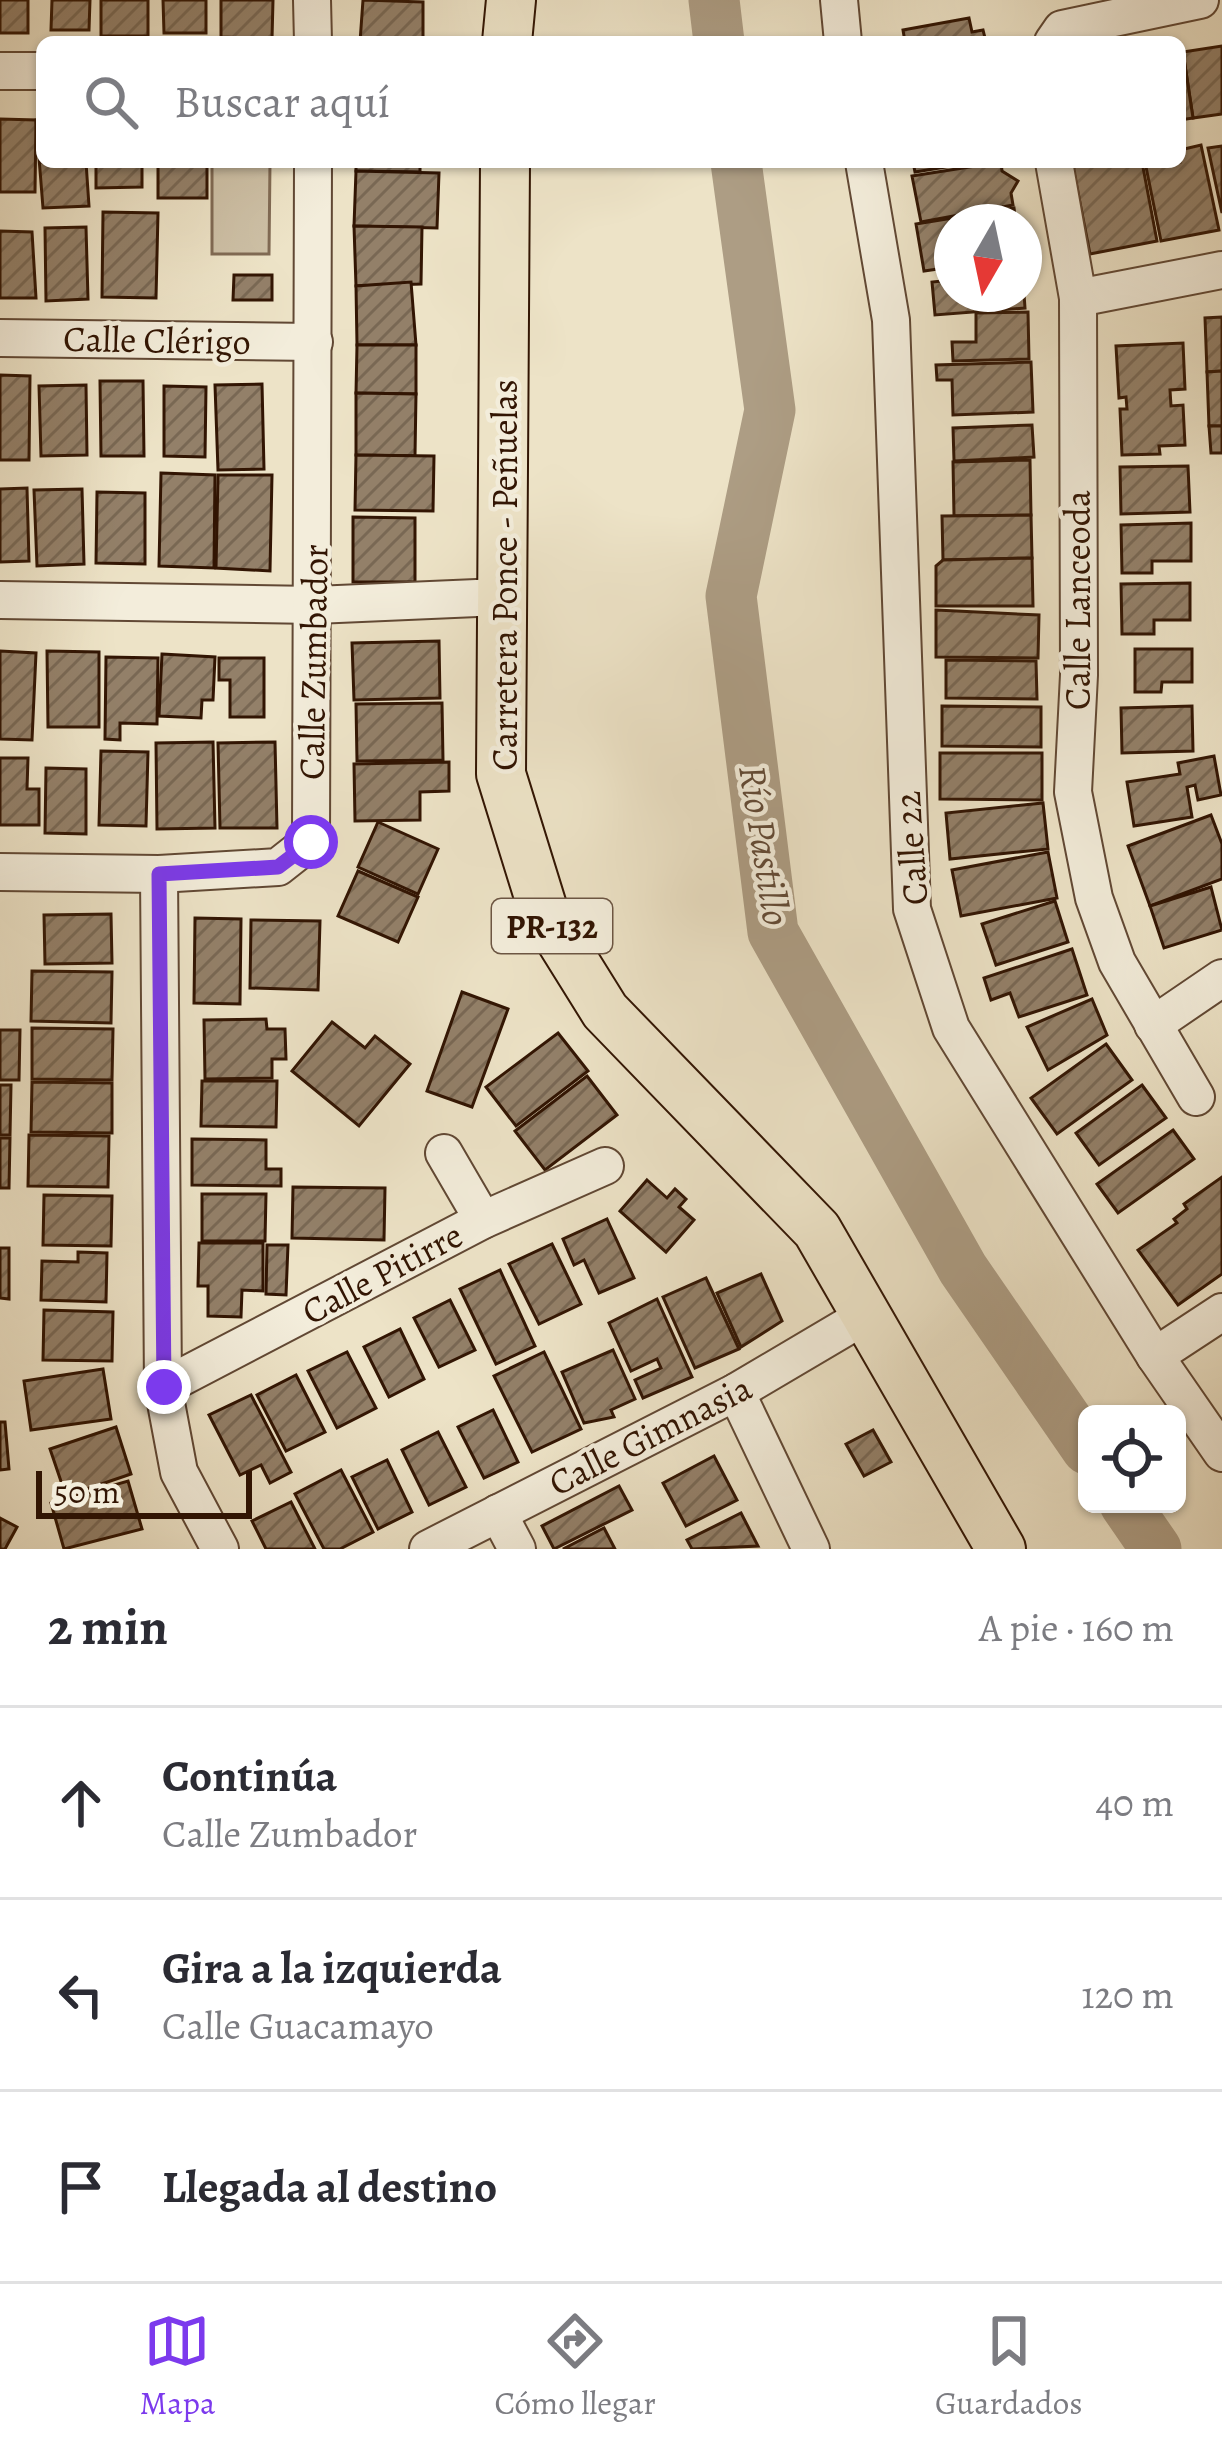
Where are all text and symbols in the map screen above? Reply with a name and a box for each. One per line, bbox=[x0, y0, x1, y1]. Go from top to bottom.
search box bbox=[36, 36, 1186, 168]
icon: search bbox=[78, 69, 144, 135]
text: Buscar aquí bbox=[174, 71, 390, 133]
north arrow bbox=[934, 204, 1042, 312]
street label: Calle Clérigo bbox=[63, 314, 251, 366]
street label: Carretera Ponce - Peñuelas bbox=[480, 379, 529, 771]
street label: Calle Lanceoda bbox=[1053, 490, 1102, 710]
street label: Calle Zumbador bbox=[286, 544, 340, 780]
water label: Río Pastillo bbox=[726, 761, 804, 929]
street label: Calle 22 bbox=[883, 789, 939, 907]
route start bbox=[284, 815, 338, 869]
road number: PR-132 bbox=[492, 899, 612, 953]
street label: Calle Pitirre bbox=[293, 1210, 471, 1336]
route end bbox=[137, 1360, 191, 1414]
street label: Calle Gimnasia bbox=[540, 1363, 760, 1507]
map controls bbox=[1078, 1405, 1186, 1513]
button: locate bbox=[1078, 1405, 1186, 1513]
scale bar bbox=[36, 1465, 252, 1518]
text: 50 m bbox=[54, 1469, 120, 1514]
text: 2 min bbox=[48, 1592, 168, 1662]
text: A pie · 160 m bbox=[979, 1601, 1174, 1654]
text: Continúa bbox=[162, 1745, 337, 1807]
icon: ahead bbox=[48, 1770, 114, 1836]
text: 40 m bbox=[1095, 1776, 1174, 1829]
text: Calle Zumbador bbox=[162, 1807, 417, 1860]
text: Gira a la izquierda bbox=[162, 1937, 502, 1999]
icon: left bbox=[48, 1962, 114, 2028]
text: 120 m bbox=[1081, 1968, 1174, 2021]
text: Calle Guacamayo bbox=[162, 1999, 434, 2052]
icon: arrive bbox=[48, 2154, 114, 2220]
text: Llegada al destino bbox=[162, 2156, 497, 2218]
tab: Mapa bbox=[140, 2308, 215, 2425]
tab: Cómo llegar bbox=[494, 2308, 656, 2425]
tab: Guardados bbox=[935, 2308, 1082, 2425]

